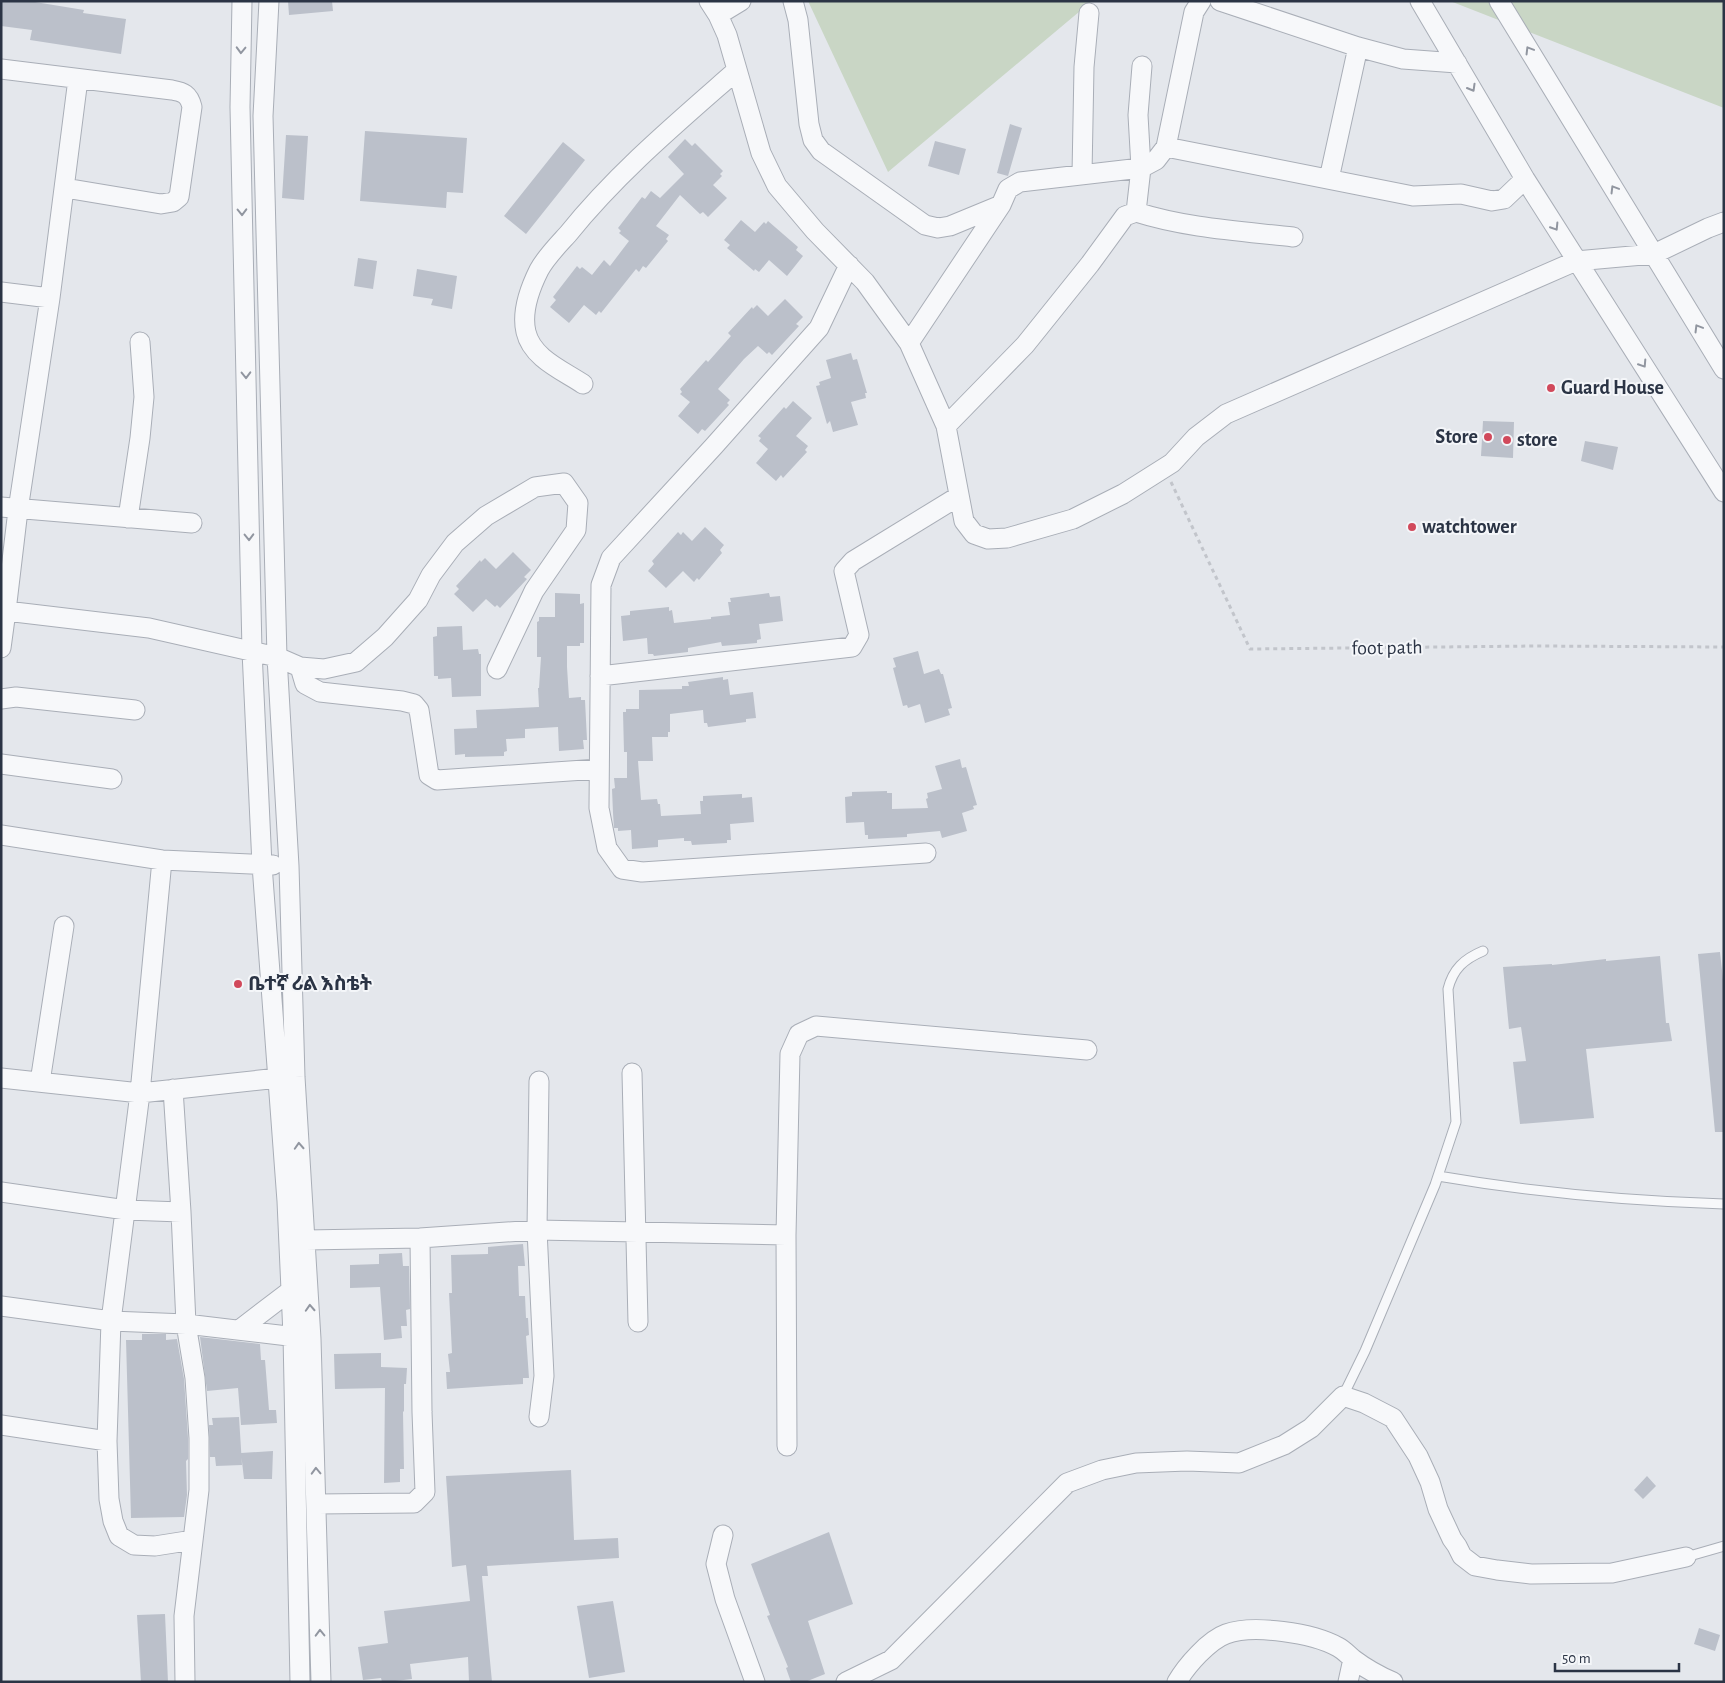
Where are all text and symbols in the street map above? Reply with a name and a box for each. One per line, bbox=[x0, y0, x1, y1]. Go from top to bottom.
one-way arrow bbox=[236, 46, 246, 54]
one-way arrow bbox=[1526, 47, 1536, 56]
one-way arrow bbox=[1465, 83, 1475, 92]
one-way arrow bbox=[1610, 185, 1620, 194]
one-way arrow bbox=[237, 209, 247, 217]
one-way arrow bbox=[1549, 222, 1559, 231]
one-way arrow bbox=[1695, 324, 1705, 333]
one-way arrow bbox=[1636, 359, 1646, 368]
one-way arrow bbox=[240, 371, 251, 379]
place label: Guard House bbox=[1561, 378, 1664, 398]
marker: Guard House bbox=[1545, 382, 1557, 394]
place label: Store bbox=[1435, 427, 1478, 447]
place label: store bbox=[1517, 430, 1557, 450]
marker: Store bbox=[1482, 431, 1494, 443]
marker: store bbox=[1501, 434, 1513, 446]
place label: watchtower bbox=[1422, 517, 1517, 537]
marker: watchtower bbox=[1406, 521, 1418, 533]
one-way arrow bbox=[244, 534, 255, 542]
street label: foot path bbox=[1351, 637, 1423, 659]
place label: ቤተኛ ሪል እስቴት bbox=[248, 974, 373, 994]
marker: ቤተኛ ሪል እስቴት bbox=[232, 978, 244, 990]
one-way arrow bbox=[294, 1142, 305, 1150]
one-way arrow bbox=[304, 1304, 315, 1312]
one-way arrow bbox=[310, 1466, 321, 1474]
one-way arrow bbox=[315, 1629, 325, 1636]
scale bar bbox=[1555, 1640, 1679, 1672]
text: 50 m bbox=[1562, 1651, 1591, 1666]

